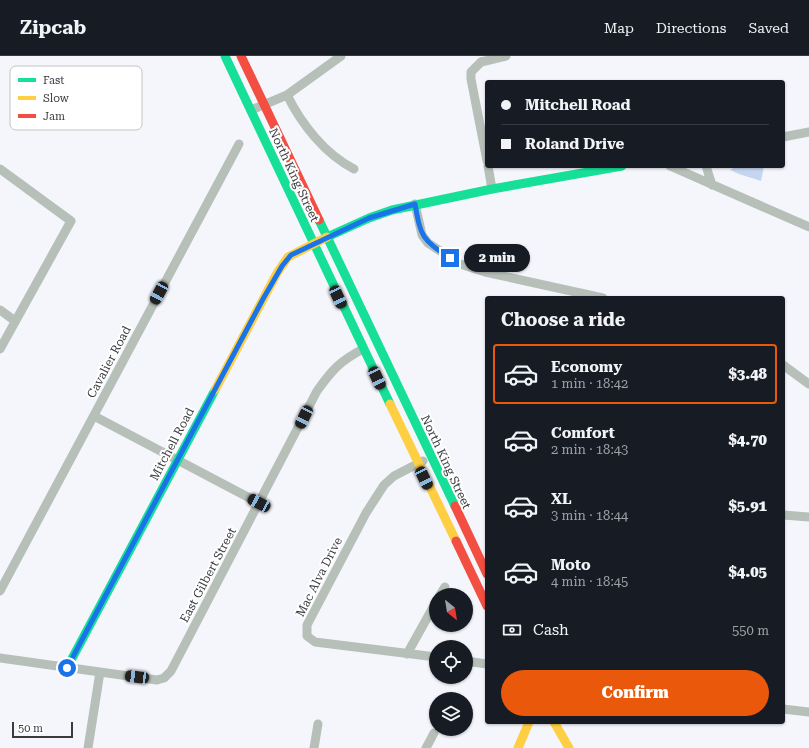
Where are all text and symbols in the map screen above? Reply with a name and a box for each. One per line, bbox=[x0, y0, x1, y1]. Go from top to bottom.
text: Zipcab bbox=[20, 16, 86, 39]
text: Map bbox=[604, 20, 634, 36]
text: Directions bbox=[656, 20, 726, 36]
text: Saved bbox=[748, 20, 789, 36]
legend bbox=[10, 66, 142, 130]
text: Fast bbox=[43, 74, 64, 87]
text: Slow bbox=[43, 92, 70, 105]
text: Mitchell Road bbox=[525, 96, 631, 114]
text: Jam bbox=[43, 110, 65, 123]
street label: North King Street bbox=[266, 126, 322, 225]
text: Roland Drive bbox=[525, 135, 624, 153]
callout: 2 min bbox=[464, 244, 530, 272]
route end bbox=[441, 249, 459, 267]
text: 2 min bbox=[479, 250, 515, 265]
car bbox=[148, 280, 170, 306]
car bbox=[327, 284, 349, 310]
text: Choose a ride bbox=[501, 309, 625, 330]
street label: Cavalier Road bbox=[84, 323, 134, 400]
icon: car bbox=[503, 356, 539, 392]
text: Economy bbox=[551, 358, 622, 376]
car bbox=[366, 365, 388, 391]
text: $3.48 bbox=[728, 365, 767, 383]
text: 1 min · 18:42 bbox=[551, 376, 628, 391]
car bbox=[293, 404, 315, 430]
street label: Mitchell Road bbox=[147, 405, 197, 483]
street label: North King Street bbox=[418, 413, 474, 512]
icon: car bbox=[503, 422, 539, 458]
text: Comfort bbox=[551, 424, 615, 442]
text: $4.70 bbox=[728, 431, 767, 449]
text: 2 min · 18:43 bbox=[551, 442, 628, 457]
car bbox=[413, 465, 435, 491]
icon: car bbox=[503, 488, 539, 524]
text: XL bbox=[551, 490, 572, 508]
car bbox=[246, 492, 272, 514]
text: $5.91 bbox=[728, 497, 767, 515]
text: 3 min · 18:44 bbox=[551, 508, 628, 523]
street label: East Gilbert Street bbox=[177, 525, 239, 625]
street label: Mac Alva Drive bbox=[293, 535, 345, 619]
icon: car bbox=[503, 554, 539, 590]
text: Moto bbox=[551, 556, 591, 574]
text: $4.05 bbox=[728, 563, 767, 581]
text: 4 min · 18:45 bbox=[551, 574, 628, 589]
north arrow bbox=[429, 588, 473, 632]
map controls bbox=[429, 588, 473, 736]
icon: cash bbox=[501, 619, 523, 641]
text: Cash bbox=[533, 621, 569, 639]
text: 550 m bbox=[732, 623, 769, 638]
button: locate bbox=[429, 640, 473, 684]
route start bbox=[58, 659, 76, 677]
car bbox=[124, 670, 150, 684]
button: Confirm bbox=[501, 670, 769, 716]
button: layers bbox=[429, 692, 473, 736]
scale bar bbox=[12, 720, 73, 739]
text: 50 m bbox=[18, 722, 43, 735]

